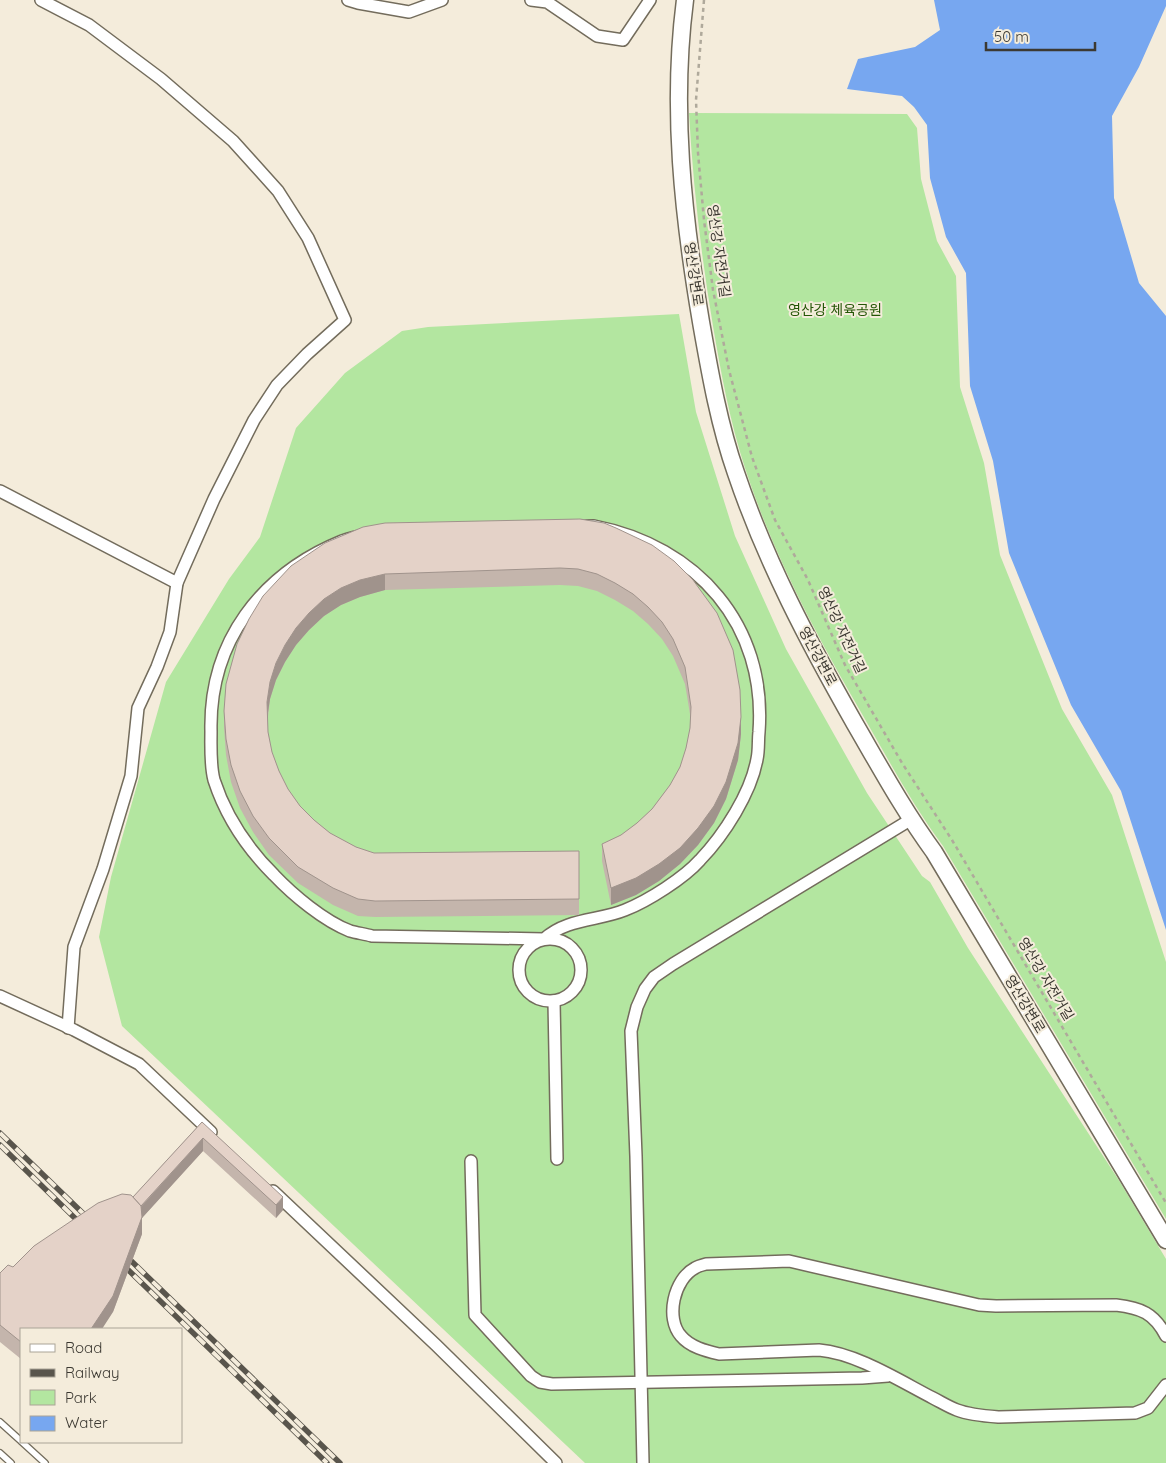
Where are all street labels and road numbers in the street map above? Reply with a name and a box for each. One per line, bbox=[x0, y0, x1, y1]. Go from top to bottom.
street label: 영산강 자전거길 bbox=[704, 203, 734, 299]
street label: 영산강변로 bbox=[681, 241, 707, 307]
street label: 영산강 자전거길 bbox=[814, 584, 870, 676]
street label: 영산강변로 bbox=[795, 623, 841, 689]
street label: 영산강 자전거길 bbox=[1014, 934, 1078, 1024]
street label: 영산강변로 bbox=[1001, 972, 1049, 1036]

